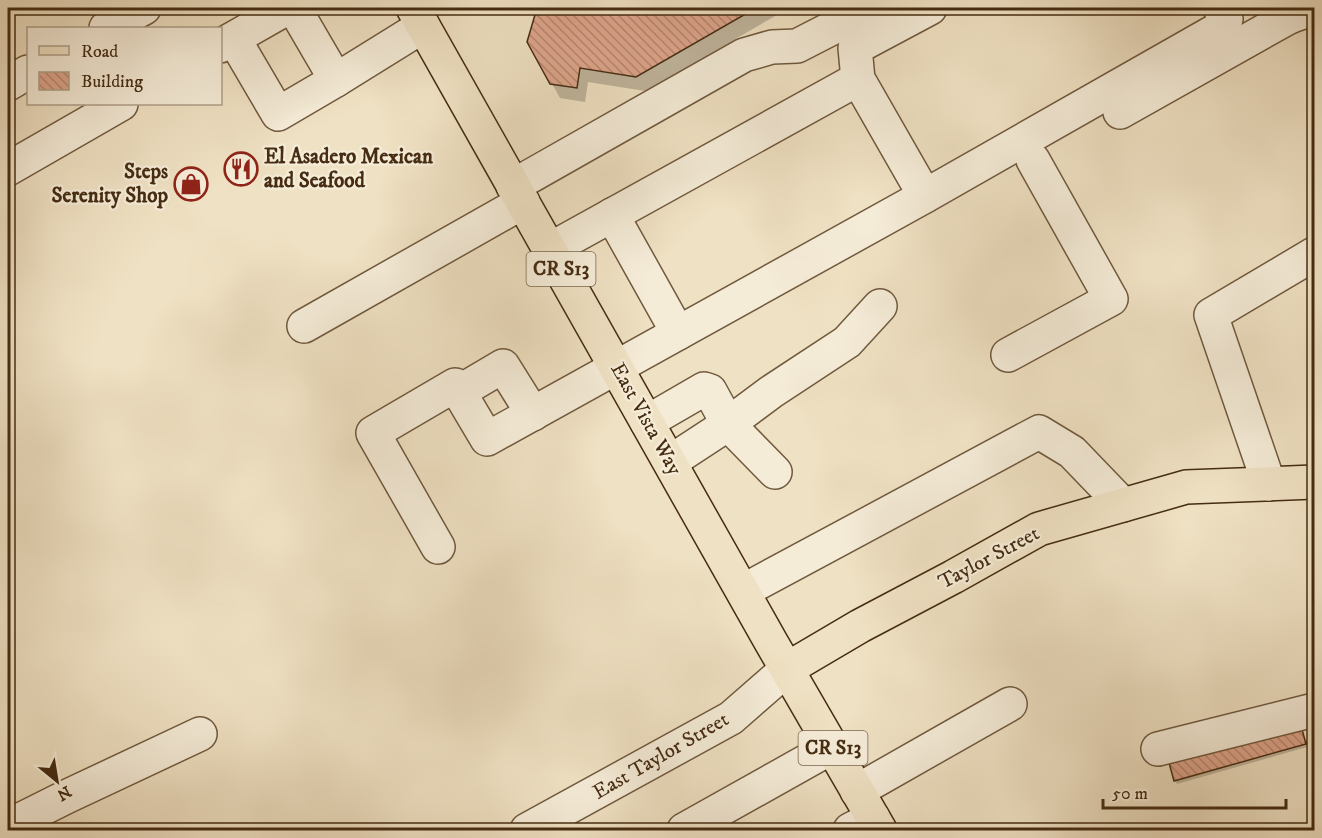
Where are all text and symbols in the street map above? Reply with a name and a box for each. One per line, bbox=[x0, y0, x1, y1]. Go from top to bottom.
legend bbox=[27, 27, 222, 105]
text: Road bbox=[81, 41, 118, 63]
text: Building bbox=[81, 71, 143, 93]
place label: El Asadero Mexican and Seafood bbox=[264, 144, 434, 194]
restaurant icon: El Asadero Mexican and Seafood bbox=[223, 151, 259, 187]
place label: Steps Serenity Shop bbox=[52, 159, 168, 209]
shop icon: Steps Serenity Shop bbox=[173, 166, 209, 202]
road number: CR S13 bbox=[526, 252, 596, 286]
street label: East Vista Way bbox=[604, 358, 688, 481]
street label: Taylor Street bbox=[934, 520, 1044, 595]
street label: East Taylor Street bbox=[588, 706, 734, 805]
road number: CR S13 bbox=[798, 731, 868, 765]
north arrow bbox=[27, 751, 87, 811]
scale bar bbox=[1103, 772, 1286, 810]
text: N bbox=[53, 781, 75, 805]
text: 50 m bbox=[1112, 783, 1148, 805]

